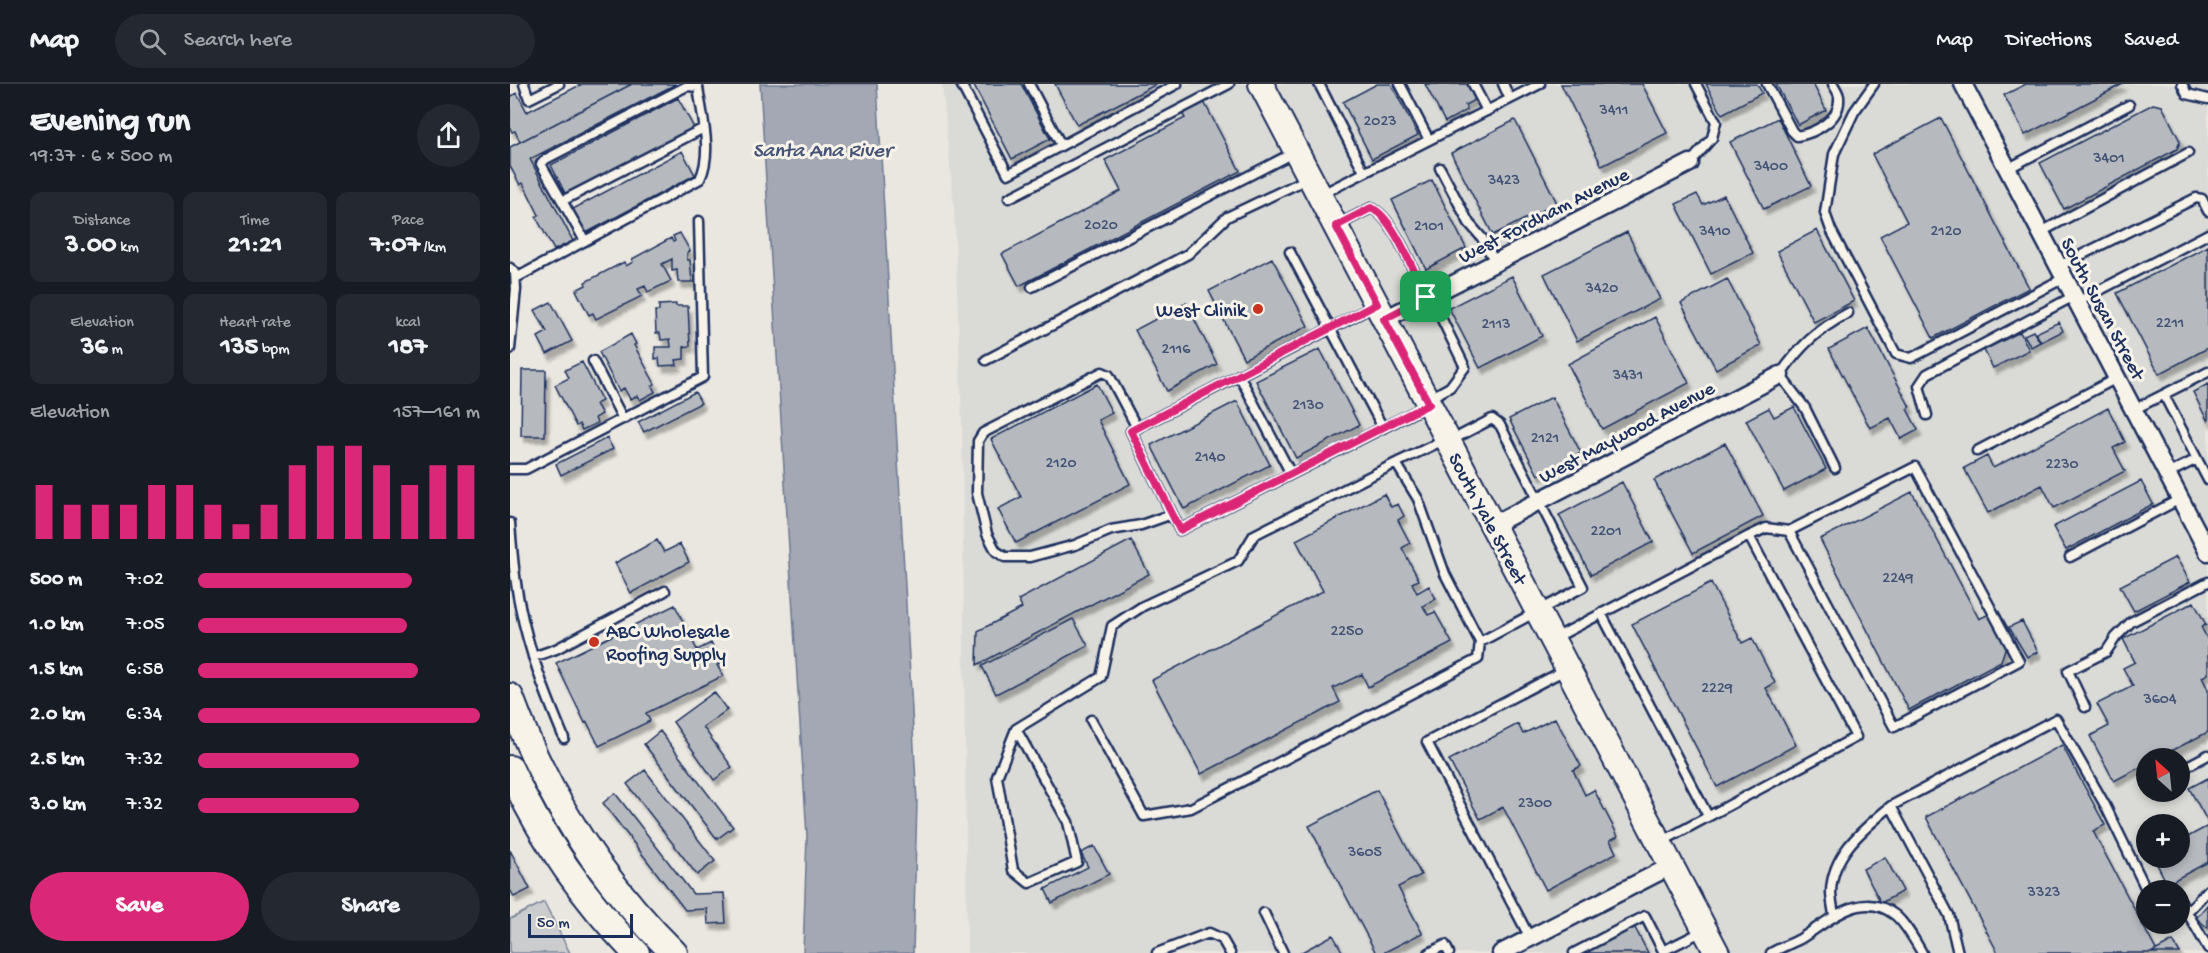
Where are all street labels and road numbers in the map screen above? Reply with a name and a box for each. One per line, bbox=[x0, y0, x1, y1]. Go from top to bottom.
street label: West Fordham Avenue bbox=[1456, 164, 1634, 270]
street label: South Susan Street bbox=[2054, 235, 2149, 386]
street label: West Maywood Avenue bbox=[1536, 378, 1720, 490]
street label: South Yale Street bbox=[1442, 450, 1531, 591]

